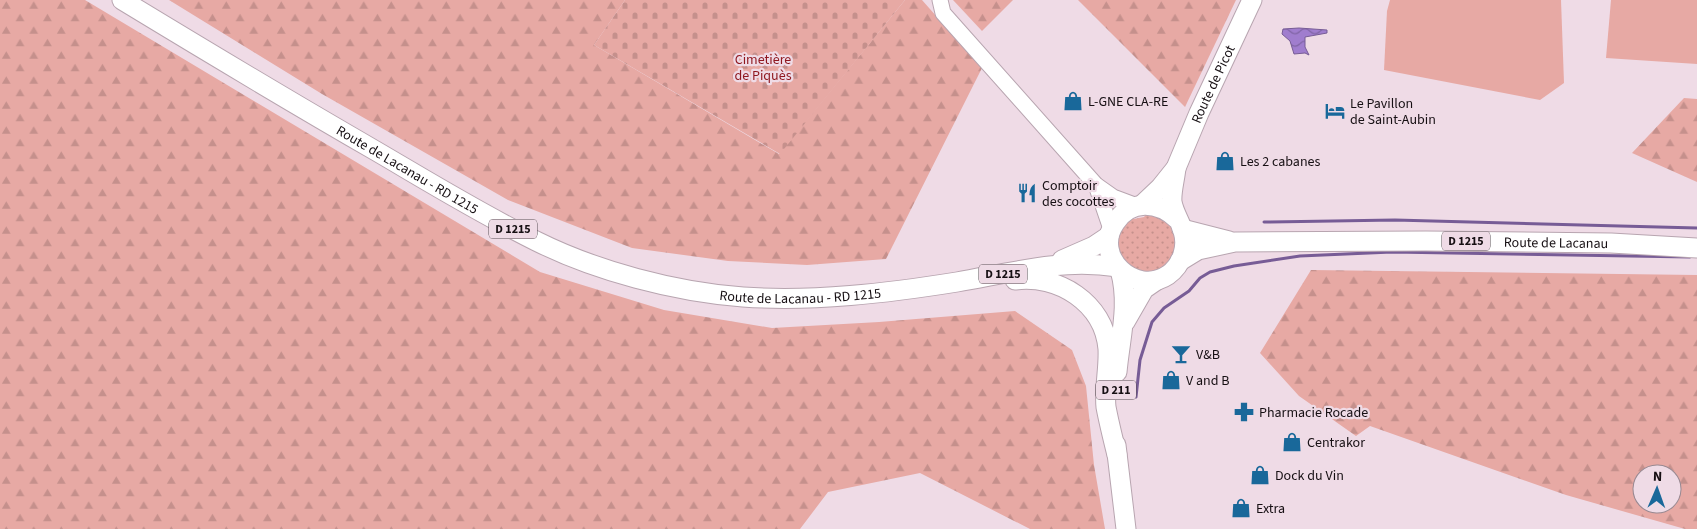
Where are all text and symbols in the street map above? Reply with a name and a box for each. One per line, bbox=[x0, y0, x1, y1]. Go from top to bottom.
street label: Route de Picot bbox=[1187, 42, 1241, 127]
park label: Cimetière de Piquès bbox=[734, 50, 792, 86]
shop icon: L-GNE CLA-RE bbox=[1062, 90, 1084, 112]
place label: L-GNE CLA-RE bbox=[1088, 92, 1168, 112]
place label: Le Pavillon de Saint-Aubin bbox=[1350, 94, 1436, 130]
hotel icon: Le Pavillon de Saint-Aubin bbox=[1324, 100, 1346, 122]
street label: Route de Lacanau - RD 1215 bbox=[332, 121, 482, 220]
shop icon: Les 2 cabanes bbox=[1214, 150, 1236, 172]
place label: Les 2 cabanes bbox=[1240, 152, 1321, 172]
place label: Comptoir des cocottes bbox=[1042, 176, 1114, 212]
restaurant icon: Comptoir des cocottes bbox=[1016, 182, 1038, 204]
road number: D 1215 bbox=[489, 220, 537, 238]
road number: D 1215 bbox=[1442, 232, 1490, 250]
street label: Route de Lacanau bbox=[1504, 233, 1608, 254]
road number: D 1215 bbox=[979, 264, 1027, 284]
street label: Route de Lacanau - RD 1215 bbox=[718, 284, 882, 309]
bar icon: V&B bbox=[1170, 343, 1192, 365]
place label: V&B bbox=[1196, 345, 1220, 365]
shop icon: V and B bbox=[1160, 369, 1182, 391]
place label: V and B bbox=[1186, 371, 1230, 391]
road number: D 211 bbox=[1096, 380, 1136, 400]
pharmacy icon: Pharmacie Rocade bbox=[1233, 401, 1255, 423]
place label: Pharmacie Rocade bbox=[1259, 403, 1368, 423]
shop icon: Centrakor bbox=[1281, 431, 1303, 453]
place label: Centrakor bbox=[1307, 433, 1365, 453]
shop icon: Dock du Vin bbox=[1249, 464, 1271, 486]
north arrow bbox=[1632, 464, 1682, 514]
place label: Dock du Vin bbox=[1275, 466, 1344, 486]
text: N bbox=[1652, 467, 1662, 487]
shop icon: Extra bbox=[1230, 497, 1252, 519]
place label: Extra bbox=[1256, 499, 1285, 519]

